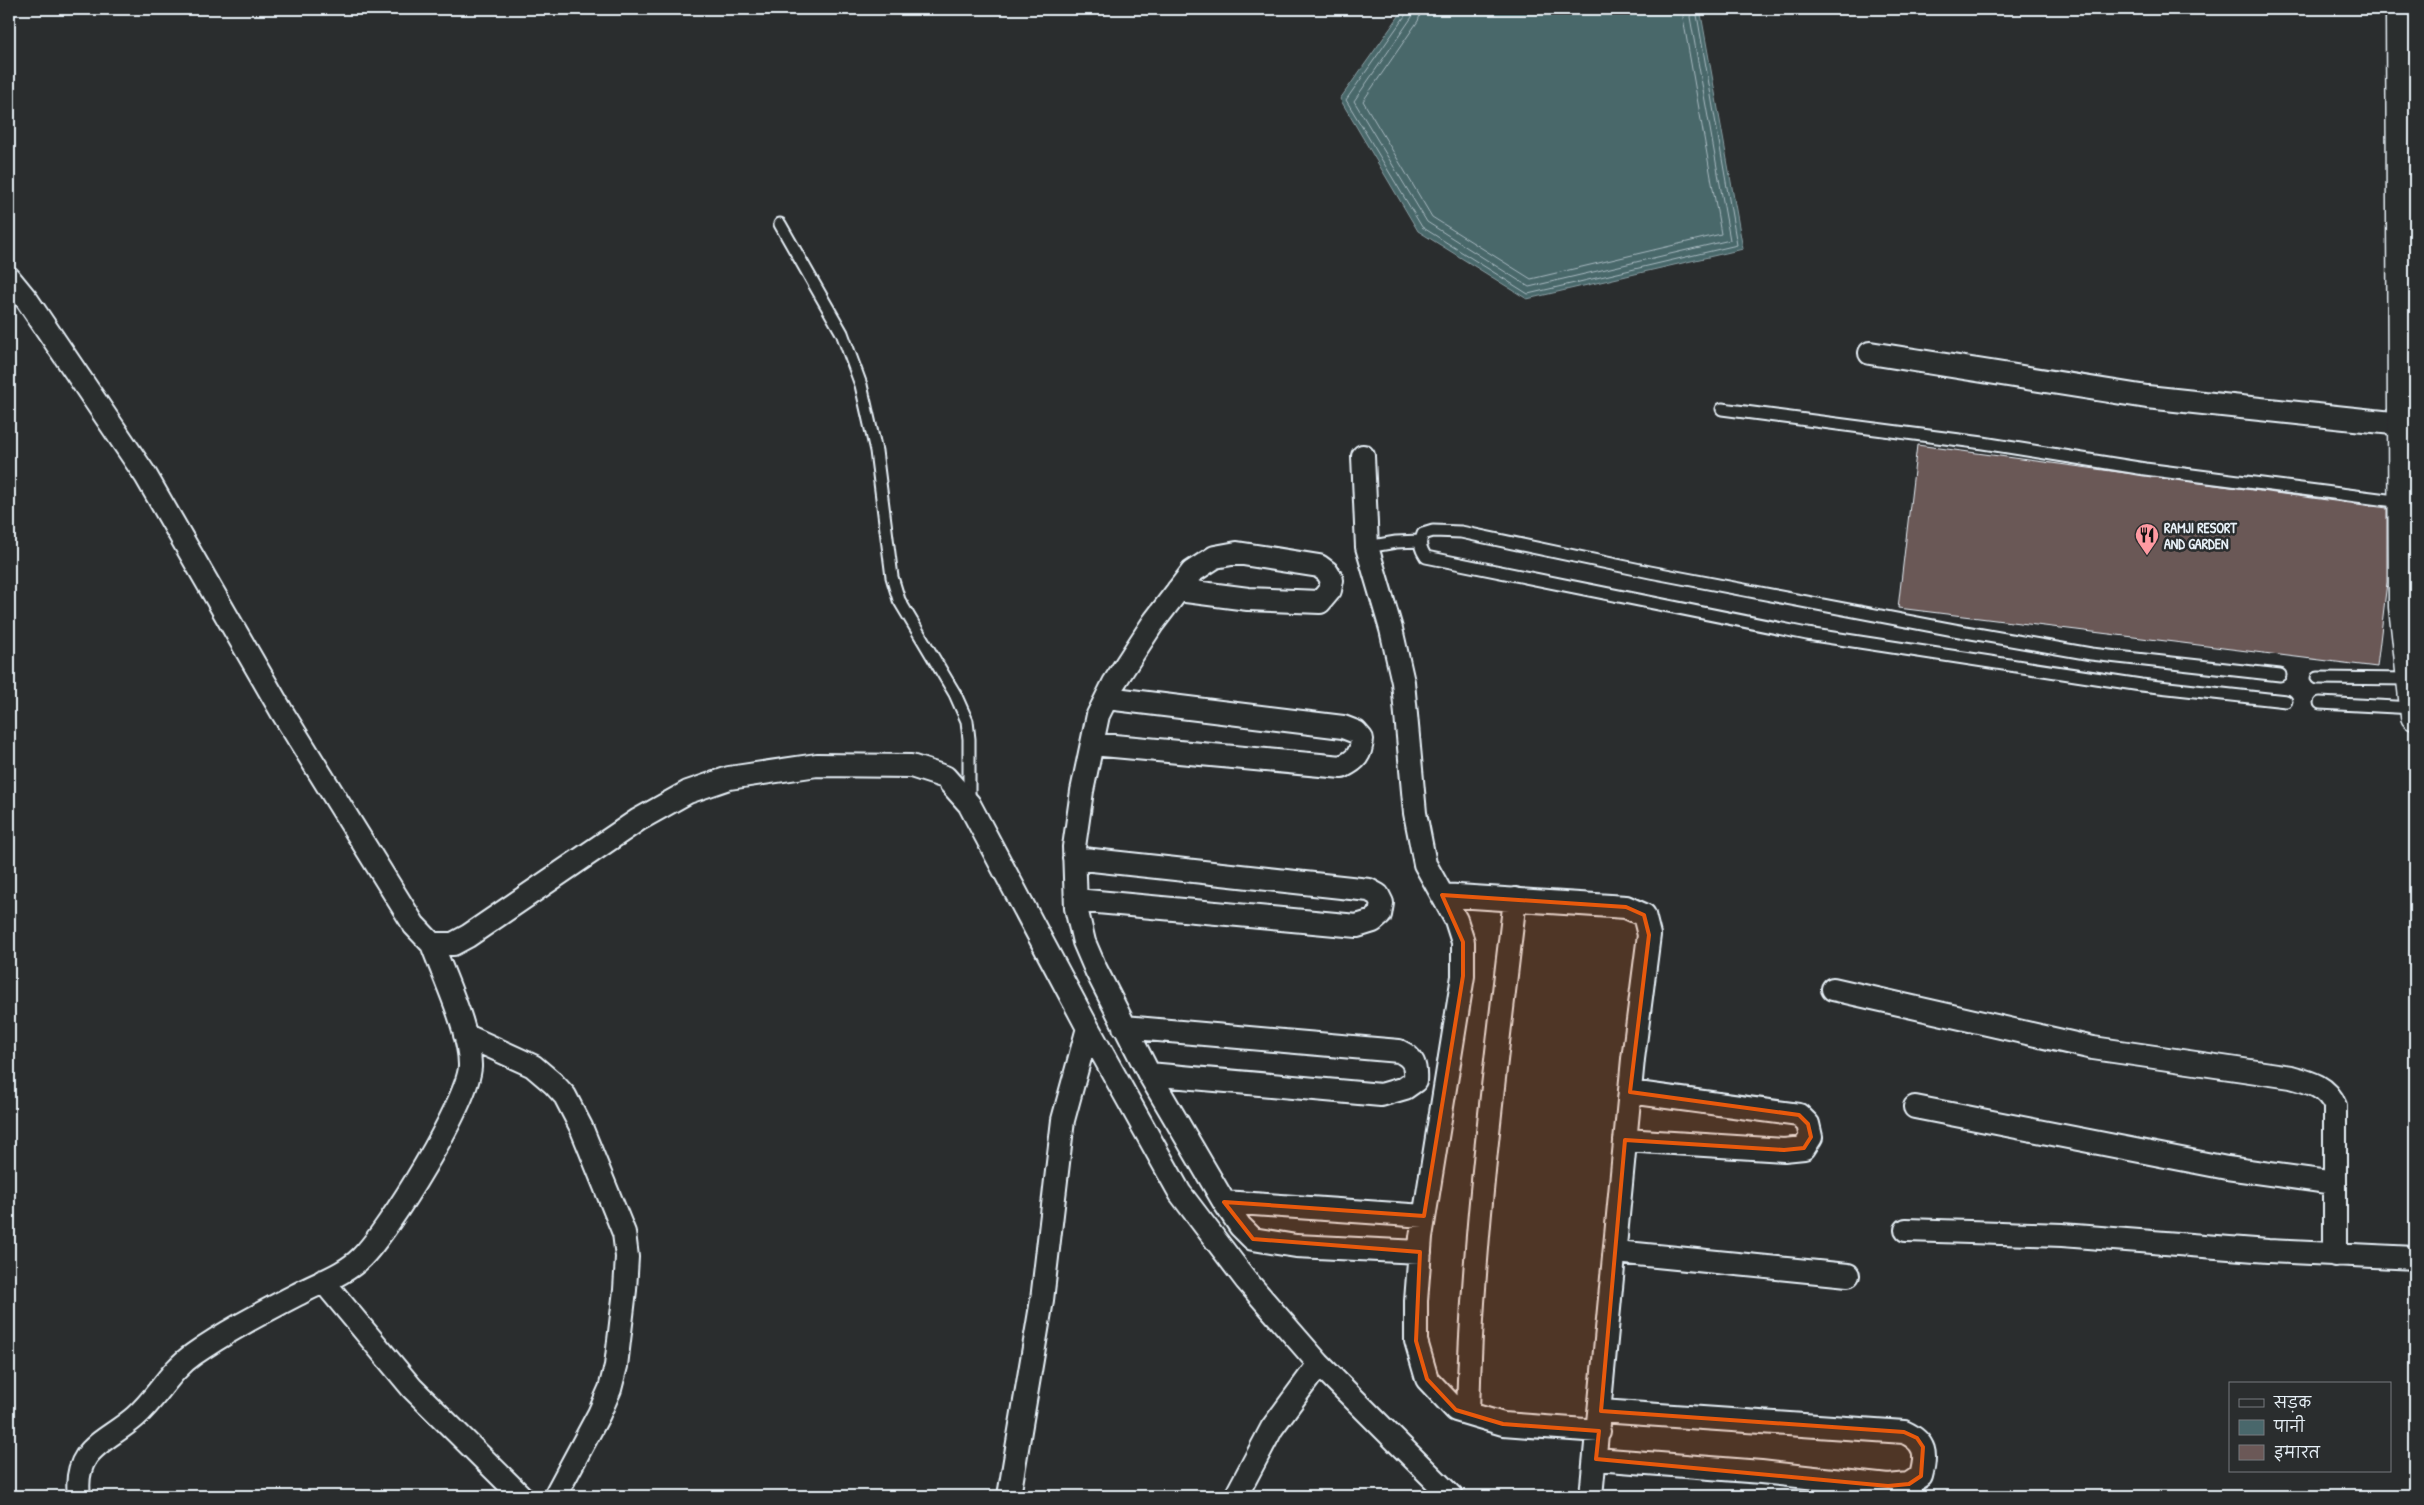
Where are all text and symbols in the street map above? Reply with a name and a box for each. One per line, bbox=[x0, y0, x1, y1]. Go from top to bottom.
place label: RAMJI RESORT AND GARDEN bbox=[2164, 518, 2237, 553]
restaurant icon: RAMJI RESORT AND GARDEN bbox=[2134, 522, 2160, 556]
legend bbox=[2229, 1382, 2392, 1472]
text: सड़क bbox=[2273, 1392, 2312, 1413]
text: पानी bbox=[2273, 1415, 2306, 1437]
text: इमारत bbox=[2274, 1442, 2321, 1463]

